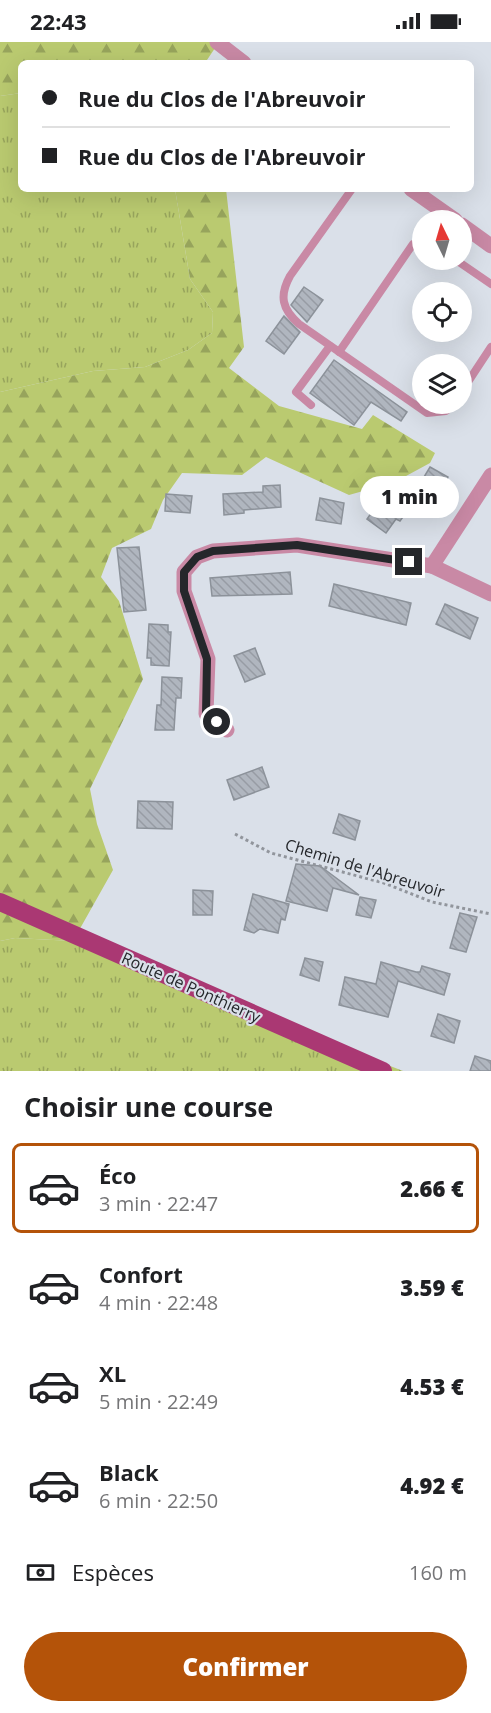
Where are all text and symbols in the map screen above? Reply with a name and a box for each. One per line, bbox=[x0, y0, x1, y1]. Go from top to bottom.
text: 22:43 bbox=[30, 6, 87, 36]
text: Rue du Clos de l'Abreuvoir bbox=[78, 83, 365, 113]
text: Rue du Clos de l'Abreuvoir bbox=[78, 141, 365, 171]
north arrow bbox=[412, 210, 472, 270]
map controls bbox=[412, 210, 472, 414]
button: locate bbox=[412, 282, 472, 342]
button: layers bbox=[412, 354, 472, 414]
callout: 1 min bbox=[360, 475, 458, 517]
text: 1 min bbox=[381, 483, 438, 510]
route end bbox=[395, 548, 422, 575]
route start bbox=[203, 708, 230, 735]
street label: Chemin de l'Abreuvoir bbox=[283, 833, 448, 903]
street label: Route de Ponthierry bbox=[118, 946, 265, 1028]
text: Choisir une course bbox=[24, 1088, 273, 1125]
text: Éco bbox=[99, 1160, 136, 1190]
icon: car bbox=[27, 1161, 81, 1215]
text: 2.66 € bbox=[400, 1173, 464, 1203]
text: 3 min · 22:47 bbox=[99, 1190, 218, 1217]
text: Confort bbox=[99, 1259, 183, 1289]
icon: car bbox=[27, 1260, 81, 1314]
text: 3.59 € bbox=[400, 1272, 464, 1302]
text: 4 min · 22:48 bbox=[99, 1289, 218, 1316]
text: XL bbox=[99, 1358, 126, 1388]
icon: car bbox=[27, 1359, 81, 1413]
text: 4.53 € bbox=[400, 1371, 464, 1401]
text: 5 min · 22:49 bbox=[99, 1388, 218, 1415]
text: Black bbox=[99, 1457, 159, 1487]
icon: car bbox=[27, 1458, 81, 1512]
text: 4.92 € bbox=[400, 1470, 464, 1500]
text: 6 min · 22:50 bbox=[99, 1487, 218, 1514]
icon: cash bbox=[24, 1556, 57, 1589]
text: Espèces bbox=[72, 1557, 154, 1587]
text: 160 m bbox=[409, 1559, 467, 1586]
button: Confirmer bbox=[24, 1632, 467, 1701]

